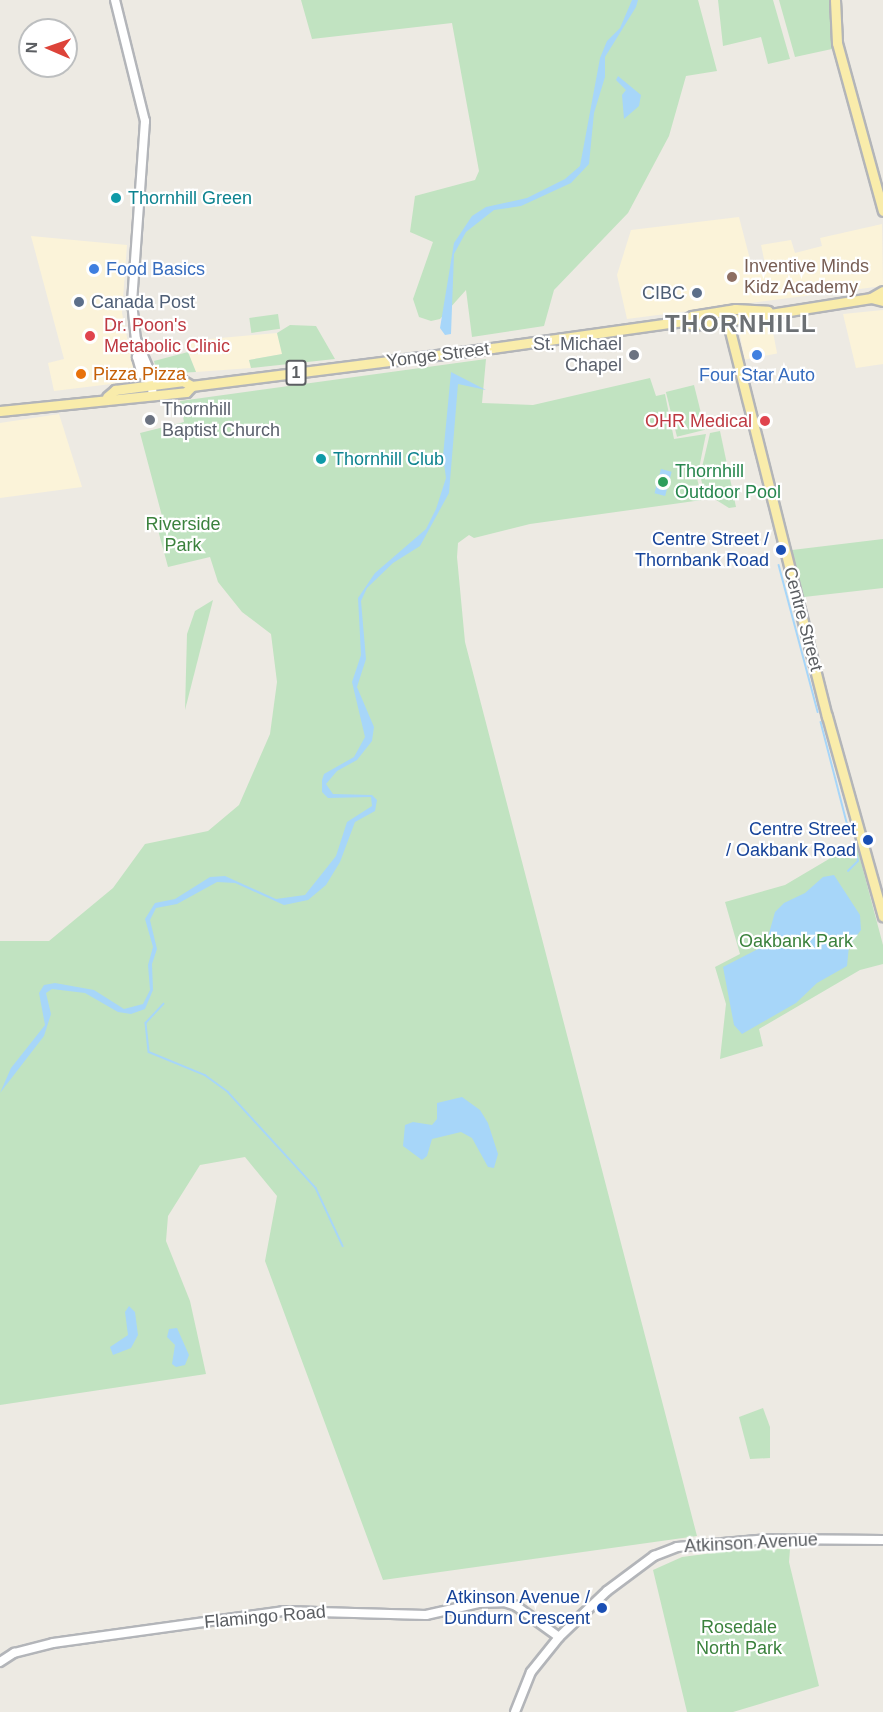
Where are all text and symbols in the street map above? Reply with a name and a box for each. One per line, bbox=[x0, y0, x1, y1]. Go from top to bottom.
north arrow bbox=[18, 18, 78, 78]
text: N bbox=[23, 41, 40, 53]
place label: Thornhill Green bbox=[128, 187, 252, 209]
marker: Thornhill Green bbox=[109, 191, 123, 205]
place label: Inventive Minds Kidz Academy bbox=[744, 256, 869, 298]
place label: Food Basics bbox=[106, 258, 205, 280]
marker: Food Basics bbox=[87, 262, 101, 276]
marker: Inventive Minds Kidz Academy bbox=[725, 270, 739, 284]
place label: CIBC bbox=[642, 282, 685, 304]
marker: CIBC bbox=[690, 286, 704, 300]
place label: Canada Post bbox=[91, 291, 195, 313]
marker: Canada Post bbox=[72, 295, 86, 309]
district label: THORNHILL bbox=[665, 310, 817, 338]
place label: Dr. Poon's Metabolic Clinic bbox=[104, 315, 230, 358]
marker: Dr. Poon's Metabolic Clinic bbox=[81, 327, 99, 345]
place label: St. Michael Chapel bbox=[533, 334, 622, 376]
street label: Yonge Street bbox=[385, 338, 491, 372]
marker: St. Michael Chapel bbox=[627, 348, 641, 362]
marker: Four Star Auto bbox=[750, 348, 764, 362]
road number: 1 bbox=[286, 360, 306, 386]
place label: Pizza Pizza bbox=[93, 363, 186, 385]
place label: Four Star Auto bbox=[698, 364, 816, 386]
marker: Pizza Pizza bbox=[74, 367, 88, 381]
place label: Thornhill Baptist Church bbox=[162, 399, 280, 442]
place label: OHR Medical bbox=[645, 410, 752, 432]
marker: OHR Medical bbox=[756, 412, 774, 430]
marker: Thornhill Baptist Church bbox=[143, 413, 157, 427]
place label: Thornhill Club bbox=[333, 448, 444, 470]
marker: Thornhill Club bbox=[314, 452, 328, 466]
place label: Thornhill Outdoor Pool bbox=[675, 461, 781, 504]
marker: Thornhill Outdoor Pool bbox=[656, 475, 670, 489]
park label: Riverside Park bbox=[145, 514, 221, 556]
place label: Centre Street / Thornbank Road bbox=[635, 529, 769, 572]
marker: Centre Street / Thornbank Road bbox=[774, 543, 788, 557]
street label: Centre Street bbox=[779, 565, 827, 673]
place label: Centre Street / Oakbank Road bbox=[726, 819, 856, 862]
marker: Centre Street / Oakbank Road bbox=[861, 833, 875, 847]
park label: Oakbank Park bbox=[739, 930, 853, 952]
street label: Atkinson Avenue bbox=[683, 1529, 819, 1557]
place label: Atkinson Avenue / Dundurn Crescent bbox=[444, 1587, 590, 1630]
street label: Flamingo Road bbox=[203, 1601, 327, 1633]
marker: Atkinson Avenue / Dundurn Crescent bbox=[595, 1601, 609, 1615]
park label: Rosedale North Park bbox=[696, 1617, 782, 1660]

